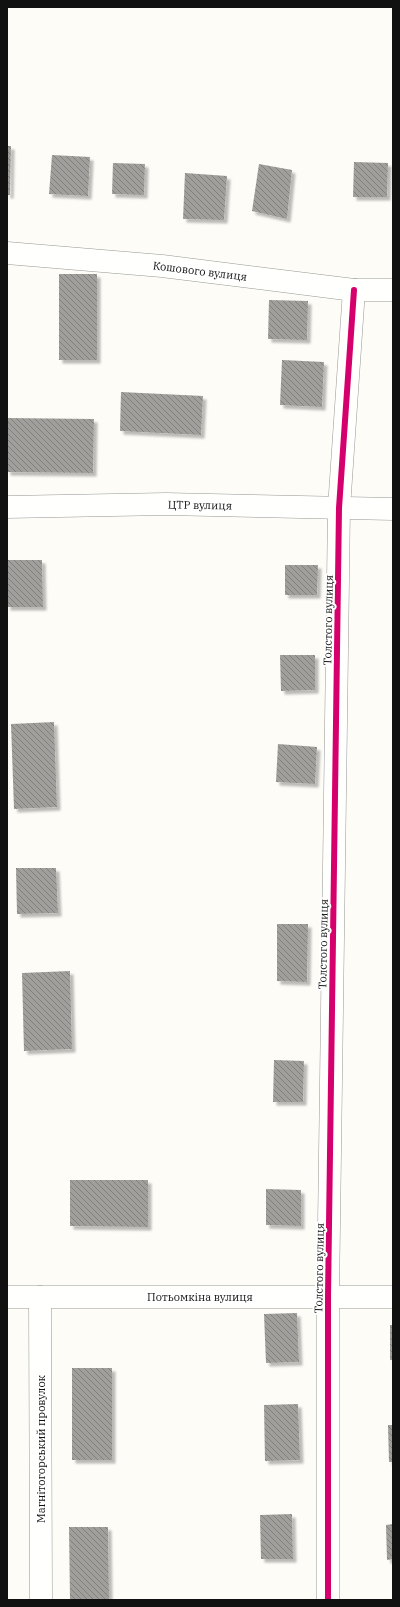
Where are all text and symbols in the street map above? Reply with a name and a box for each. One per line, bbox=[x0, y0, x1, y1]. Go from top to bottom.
street label: Кошового вулиця bbox=[152, 258, 248, 284]
street label: ЦТР вулиця bbox=[168, 497, 232, 513]
street label: Толстого вулиця bbox=[320, 575, 336, 665]
street label: Толстого вулиця bbox=[315, 899, 331, 989]
street label: Толстого вулиця bbox=[311, 1223, 327, 1313]
street label: Потьомкіна вулиця bbox=[147, 1290, 253, 1304]
street label: Магнітогорський провулок bbox=[34, 1374, 48, 1523]

